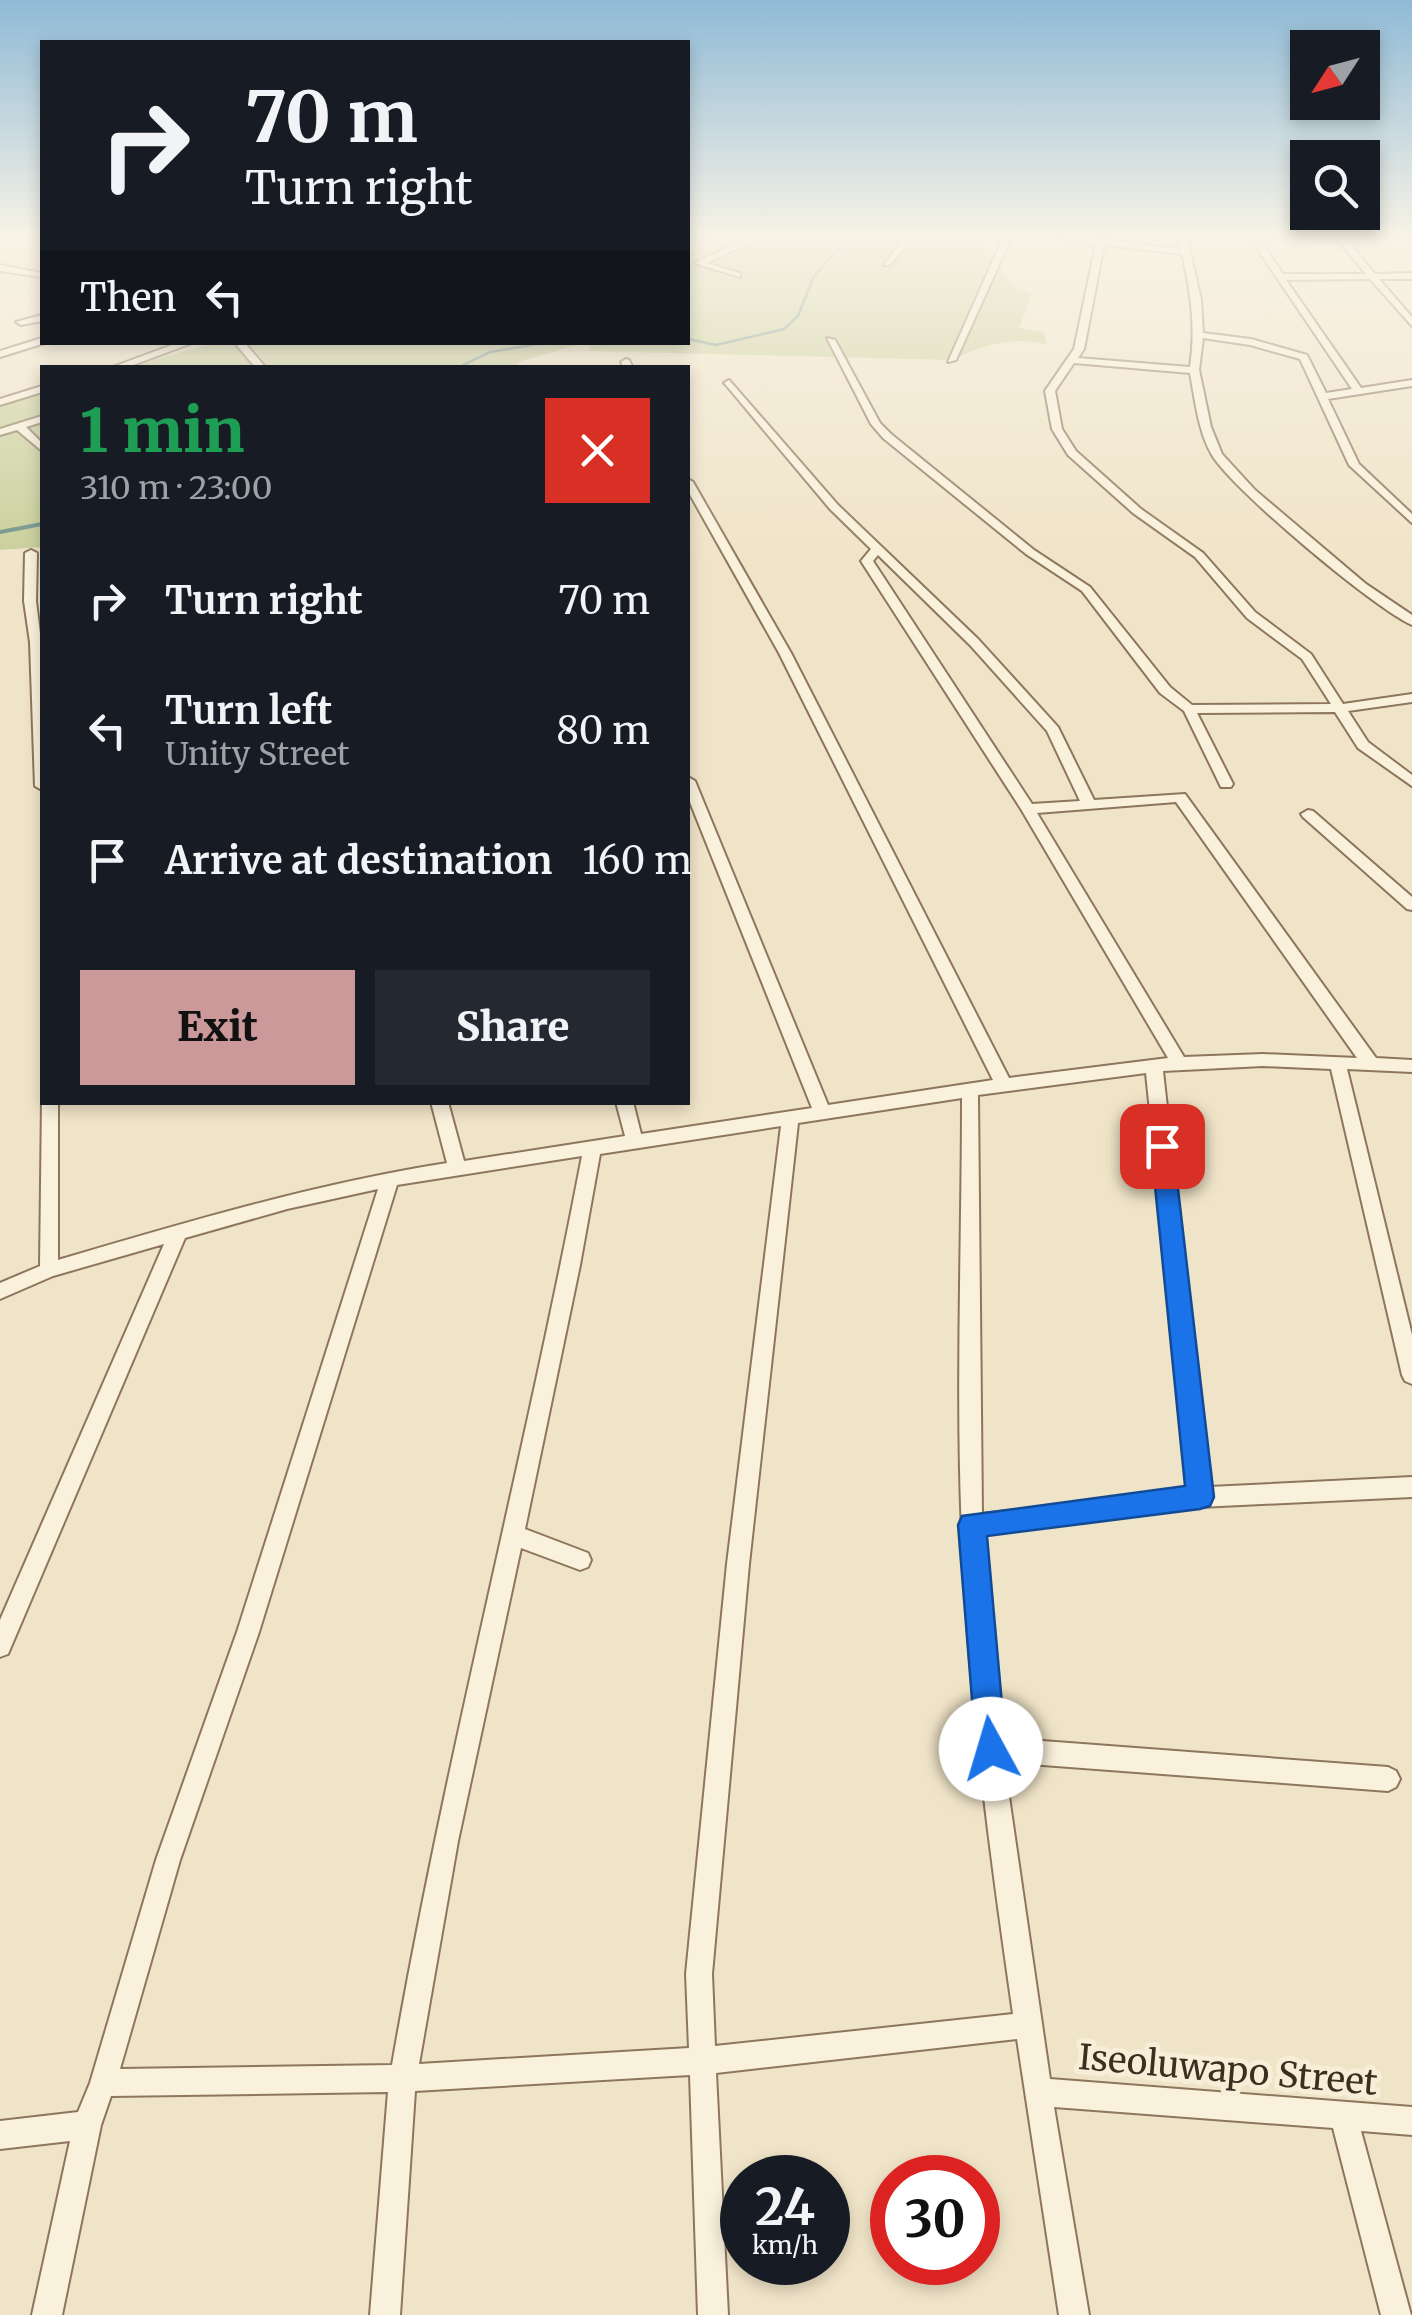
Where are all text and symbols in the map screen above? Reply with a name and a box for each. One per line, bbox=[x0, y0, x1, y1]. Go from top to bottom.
north arrow bbox=[1290, 30, 1380, 120]
map controls bbox=[1290, 30, 1380, 230]
text: 70 m bbox=[245, 73, 418, 161]
icon: right bbox=[80, 80, 210, 210]
button: search bbox=[1290, 140, 1380, 230]
text: Turn right bbox=[245, 160, 473, 216]
icon: left bbox=[197, 270, 252, 325]
text: Then bbox=[80, 274, 177, 321]
text: 1 min bbox=[80, 393, 244, 468]
button: close bbox=[545, 398, 650, 503]
text: 310 m · 23:00 bbox=[80, 468, 272, 508]
icon: right bbox=[80, 573, 135, 628]
text: Turn right bbox=[165, 577, 363, 624]
text: 70 m bbox=[558, 577, 650, 624]
text: Turn left bbox=[165, 687, 332, 734]
icon: left bbox=[80, 703, 135, 758]
text: 80 m bbox=[556, 707, 650, 754]
text: Unity Street bbox=[165, 734, 350, 774]
icon: arrive bbox=[80, 833, 135, 888]
text: Arrive at destination bbox=[165, 837, 552, 884]
text: 160 m bbox=[582, 837, 692, 884]
button: Exit bbox=[80, 970, 355, 1085]
button: Share bbox=[375, 970, 650, 1085]
pin bbox=[1120, 1104, 1205, 1189]
icon: arrive bbox=[1135, 1119, 1190, 1174]
position arrow bbox=[939, 1697, 1043, 1801]
street label: Iseoluwapo Street bbox=[1077, 2035, 1380, 2105]
speed limit sign: 30 bbox=[870, 2155, 1000, 2285]
text: 24 bbox=[755, 2176, 815, 2239]
text: km/h bbox=[752, 2229, 818, 2261]

